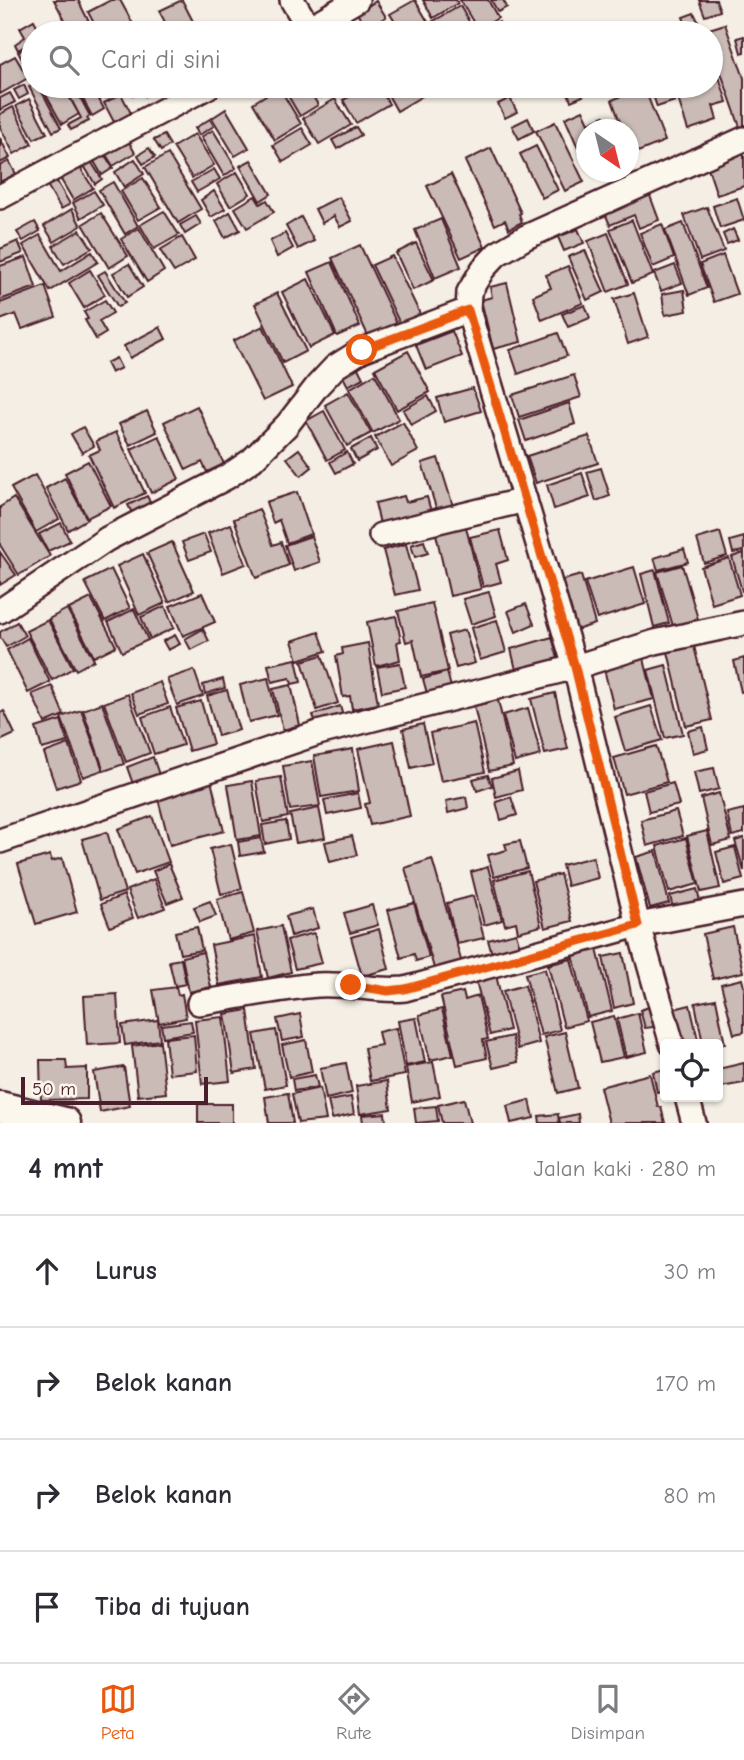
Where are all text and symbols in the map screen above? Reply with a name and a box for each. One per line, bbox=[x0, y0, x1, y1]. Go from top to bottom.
search box bbox=[21, 21, 723, 98]
icon: search bbox=[45, 41, 83, 79]
text: Cari di sini bbox=[101, 45, 221, 75]
north arrow bbox=[576, 119, 639, 182]
route start bbox=[346, 334, 377, 365]
route end bbox=[335, 969, 366, 1000]
map controls bbox=[660, 1039, 723, 1102]
button: locate bbox=[660, 1039, 723, 1102]
scale bar bbox=[21, 1074, 208, 1106]
text: 50 m bbox=[32, 1078, 76, 1100]
text: 4 mnt bbox=[28, 1151, 103, 1186]
text: Jalan kaki · 280 m bbox=[533, 1155, 716, 1182]
icon: ahead bbox=[28, 1252, 66, 1290]
text: Lurus bbox=[95, 1256, 157, 1286]
text: 30 m bbox=[664, 1258, 716, 1285]
icon: right bbox=[28, 1364, 66, 1402]
text: Belok kanan bbox=[95, 1368, 232, 1398]
text: 170 m bbox=[655, 1370, 716, 1397]
icon: right bbox=[28, 1476, 66, 1514]
text: Belok kanan bbox=[95, 1480, 232, 1510]
text: 80 m bbox=[663, 1482, 716, 1509]
icon: arrive bbox=[28, 1588, 66, 1626]
text: Tiba di tujuan bbox=[95, 1592, 250, 1622]
tab: Peta bbox=[99, 1680, 137, 1744]
tab: Rute bbox=[335, 1680, 373, 1744]
tab: Disimpan bbox=[570, 1680, 645, 1744]

